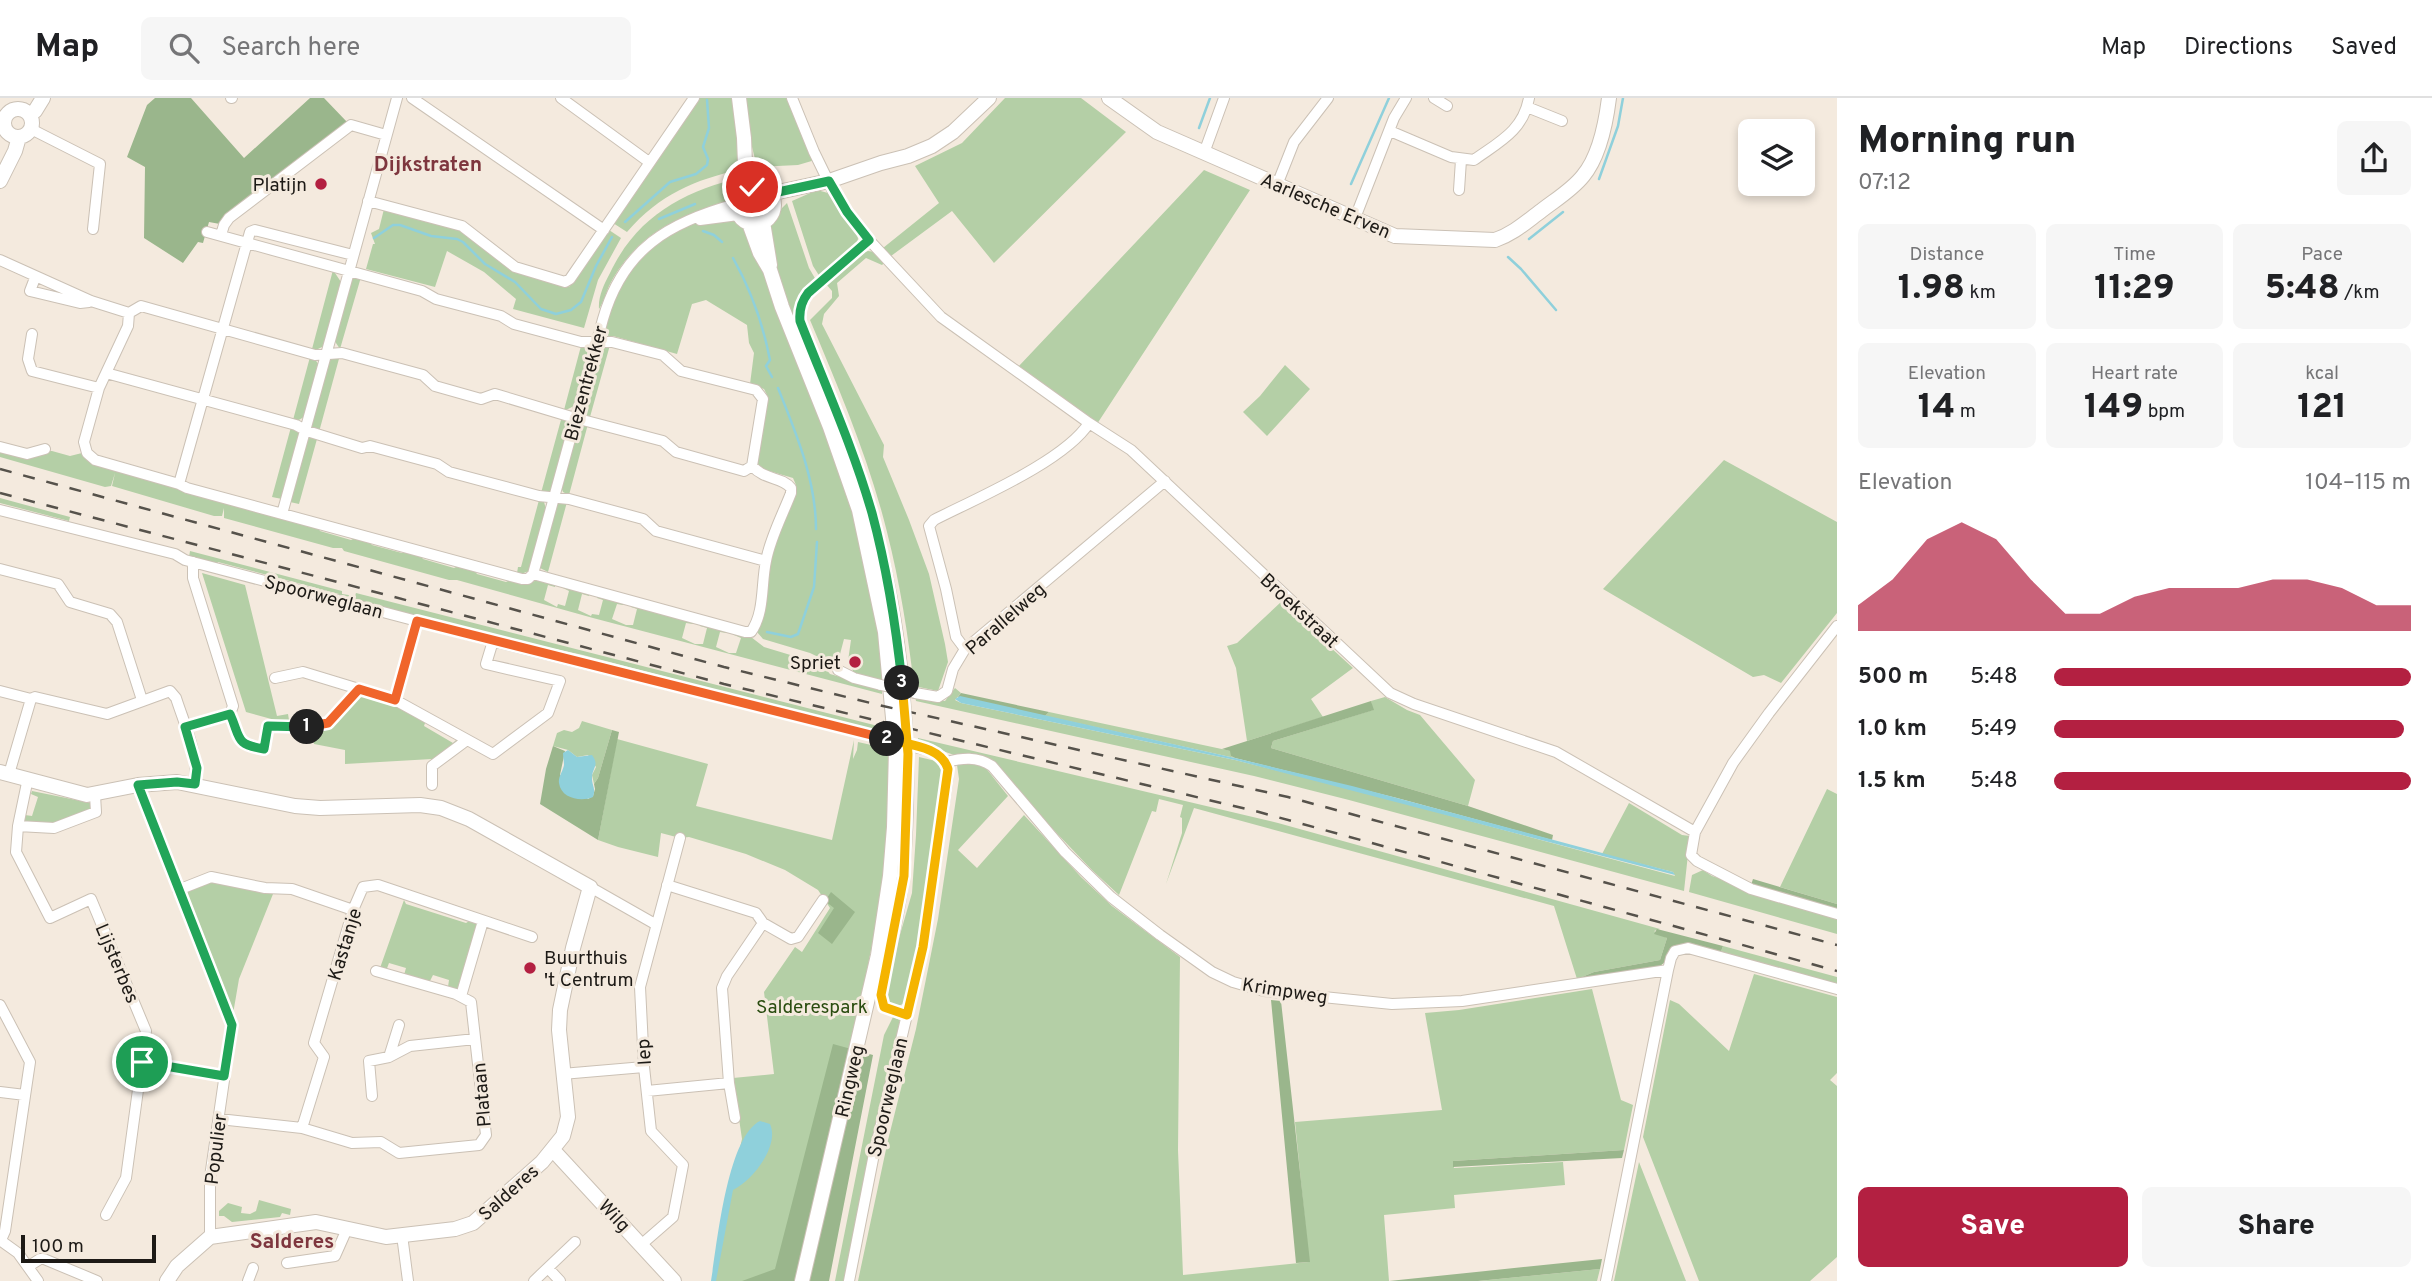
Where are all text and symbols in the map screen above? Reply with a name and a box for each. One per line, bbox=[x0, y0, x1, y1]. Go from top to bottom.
search box bbox=[141, 17, 631, 80]
text: Map bbox=[35, 27, 99, 69]
icon: search bbox=[165, 29, 203, 67]
text: Search here bbox=[221, 32, 360, 65]
text: Map bbox=[2101, 33, 2146, 63]
text: Directions bbox=[2184, 33, 2293, 63]
text: Saved bbox=[2331, 33, 2397, 63]
text: Morning run bbox=[1858, 118, 2076, 167]
map controls bbox=[1738, 119, 1815, 196]
button: layers bbox=[1738, 119, 1815, 196]
button: share bbox=[2337, 121, 2411, 195]
district label: Dijkstraten bbox=[374, 152, 482, 179]
pin bbox=[722, 157, 782, 217]
icon: check bbox=[733, 168, 771, 206]
street label: Aarlesche Erven bbox=[1257, 169, 1394, 245]
text: 07:12 bbox=[1858, 169, 1911, 198]
place label: Platijn bbox=[253, 174, 307, 198]
marker: Platijn bbox=[313, 176, 329, 192]
text: Distance bbox=[1910, 243, 1984, 267]
text: Time bbox=[2113, 243, 2156, 267]
text: Pace bbox=[2301, 243, 2343, 267]
text: 1.98 bbox=[1898, 267, 1965, 311]
text: 11:29 bbox=[2094, 267, 2175, 311]
text: 5:48 bbox=[2265, 267, 2340, 311]
text: km bbox=[1965, 281, 1996, 305]
text: /km bbox=[2340, 281, 2380, 305]
street label: Biezentrekker bbox=[560, 323, 614, 444]
text: Elevation bbox=[1908, 362, 1986, 386]
text: Heart rate bbox=[2091, 362, 2178, 386]
text: kcal bbox=[2305, 362, 2339, 386]
text: 14 bbox=[1918, 386, 1955, 430]
text: 149 bbox=[2084, 386, 2143, 430]
text: 121 bbox=[2297, 386, 2347, 430]
text: m bbox=[1955, 400, 1976, 424]
text: bpm bbox=[2143, 400, 2185, 424]
text: Elevation bbox=[1858, 469, 1953, 498]
text: 104–115 m bbox=[2305, 469, 2411, 498]
street label: Broekstraat bbox=[1254, 569, 1343, 654]
street label: Spoorweglaan bbox=[261, 571, 385, 625]
street label: Parallelweg bbox=[961, 578, 1051, 661]
place label: Spriet bbox=[790, 652, 841, 676]
marker: Spriet bbox=[847, 654, 863, 670]
text: 500 m bbox=[1858, 663, 1928, 692]
text: 5:48 bbox=[1970, 663, 2018, 692]
pin: 3 bbox=[884, 666, 920, 700]
text: 3 bbox=[896, 670, 907, 694]
pin: 1 bbox=[290, 710, 324, 744]
text: 1 bbox=[303, 714, 310, 738]
text: 1.0 km bbox=[1858, 715, 1927, 744]
text: 5:49 bbox=[1970, 715, 2017, 744]
pin: 2 bbox=[870, 722, 904, 756]
text: 2 bbox=[881, 726, 892, 750]
text: 1.5 km bbox=[1858, 767, 1926, 796]
text: 5:48 bbox=[1970, 767, 2018, 796]
street label: Kastanje bbox=[324, 905, 368, 984]
street label: Lijsterbes bbox=[89, 920, 144, 1007]
place label: Buurthuis 't Centrum bbox=[544, 947, 633, 993]
marker: Buurthuis 't Centrum bbox=[522, 960, 538, 976]
street label: Krimpweg bbox=[1240, 973, 1329, 1011]
park label: Salderespark bbox=[756, 996, 868, 1020]
pin bbox=[112, 1032, 172, 1092]
street label: Spoorweglaan bbox=[864, 1035, 914, 1160]
street label: Iep bbox=[632, 1038, 658, 1066]
icon: arrive bbox=[123, 1043, 161, 1081]
street label: Ringweg bbox=[831, 1043, 871, 1120]
street label: Plataan bbox=[468, 1062, 498, 1128]
street label: Populier bbox=[201, 1112, 233, 1186]
street label: Salderes bbox=[474, 1160, 545, 1227]
button: Save bbox=[1858, 1187, 2128, 1267]
button: Share bbox=[2142, 1187, 2411, 1267]
street label: Wilg bbox=[592, 1195, 635, 1238]
district label: Salderes bbox=[250, 1229, 334, 1256]
scale bar bbox=[21, 1232, 156, 1264]
text: 100 m bbox=[32, 1235, 84, 1259]

